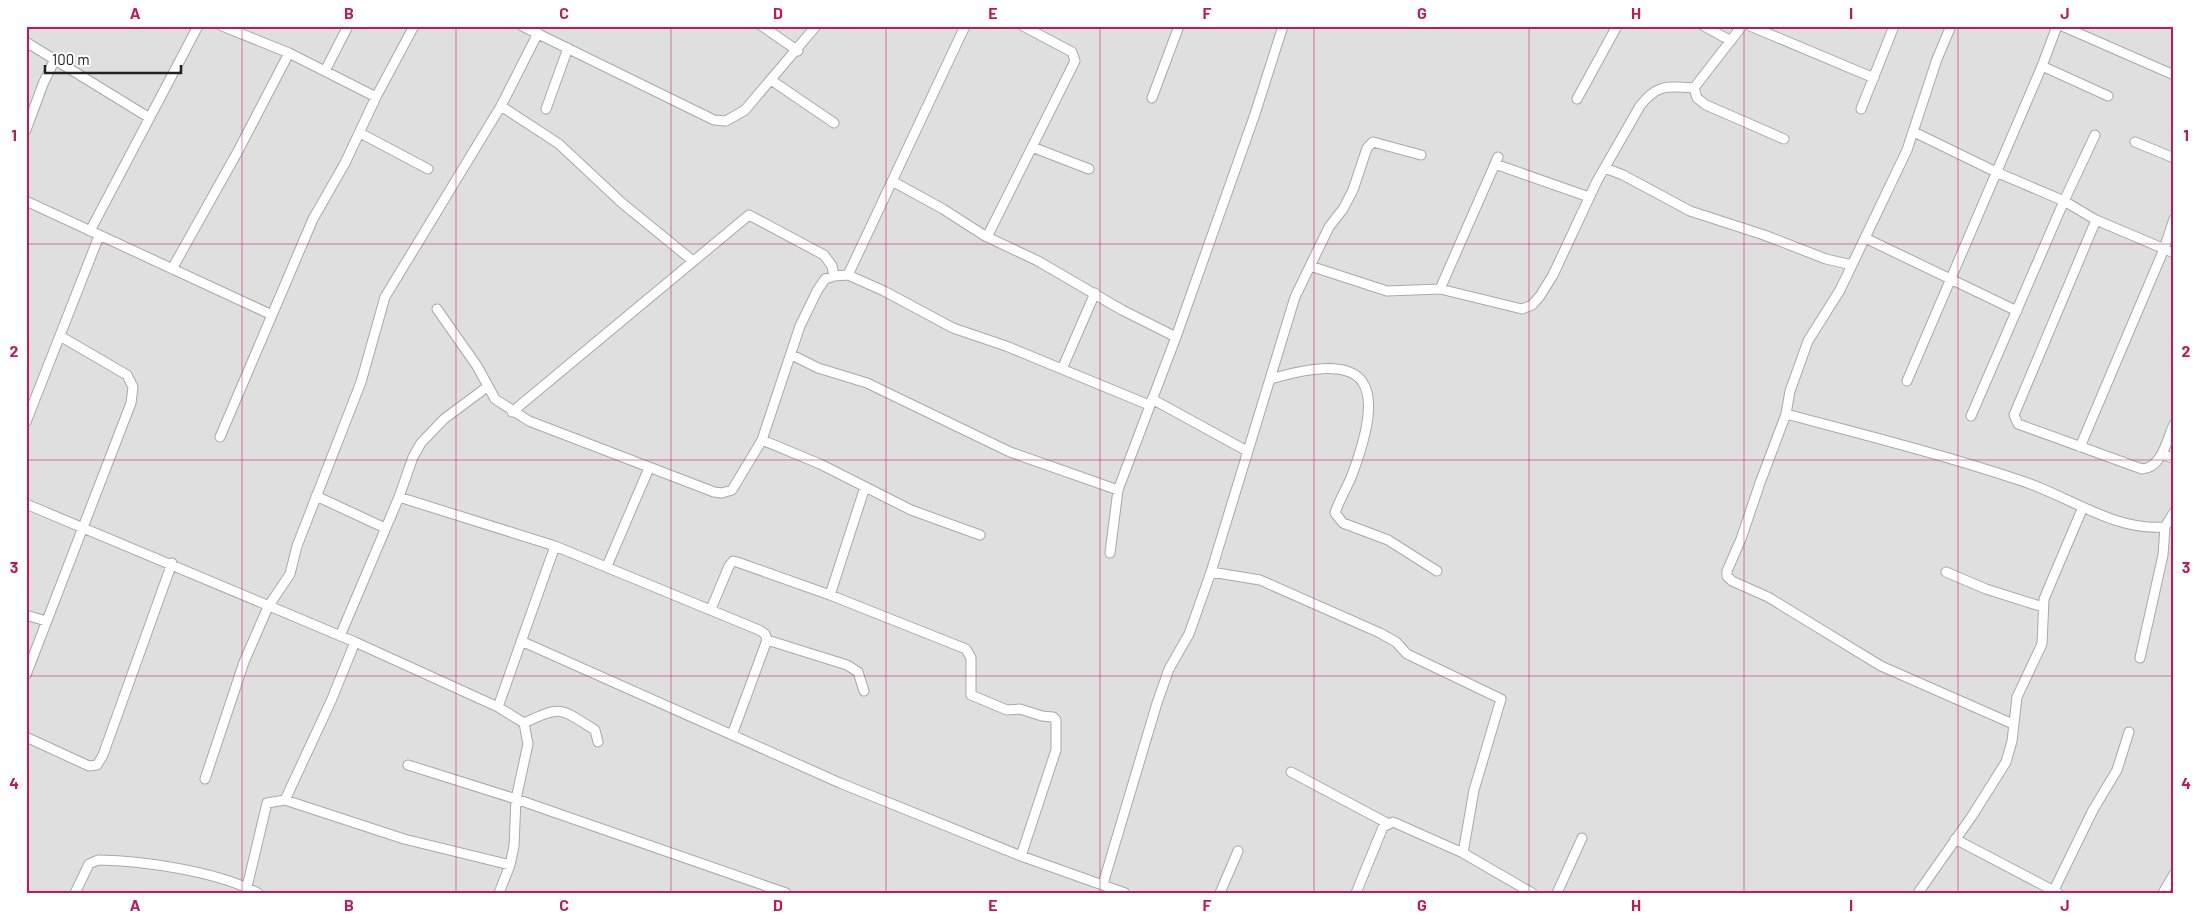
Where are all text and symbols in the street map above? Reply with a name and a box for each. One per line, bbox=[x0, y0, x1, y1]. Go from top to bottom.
text: A bbox=[130, 3, 141, 22]
text: B bbox=[344, 3, 354, 22]
text: C bbox=[559, 3, 569, 22]
text: D bbox=[773, 3, 783, 22]
text: E bbox=[988, 3, 998, 22]
text: F bbox=[1203, 3, 1212, 22]
text: G bbox=[1417, 3, 1427, 22]
text: H bbox=[1631, 3, 1641, 22]
text: I bbox=[1849, 3, 1853, 22]
text: J bbox=[2060, 3, 2070, 22]
scale bar bbox=[45, 42, 181, 74]
text: 100 m bbox=[52, 50, 90, 68]
text: 1 bbox=[11, 125, 17, 144]
text: 1 bbox=[2183, 125, 2189, 144]
text: 2 bbox=[10, 341, 19, 360]
text: 2 bbox=[2182, 341, 2191, 360]
text: 3 bbox=[10, 557, 18, 576]
text: 3 bbox=[2182, 557, 2190, 576]
text: 4 bbox=[9, 773, 19, 792]
text: 4 bbox=[2181, 773, 2191, 792]
text: A bbox=[130, 895, 141, 914]
text: B bbox=[344, 895, 354, 914]
text: C bbox=[559, 895, 569, 914]
text: D bbox=[773, 895, 783, 914]
text: E bbox=[988, 895, 998, 914]
text: F bbox=[1203, 895, 1212, 914]
text: G bbox=[1417, 895, 1427, 914]
text: H bbox=[1631, 895, 1641, 914]
text: I bbox=[1849, 895, 1853, 914]
text: J bbox=[2060, 895, 2070, 914]

